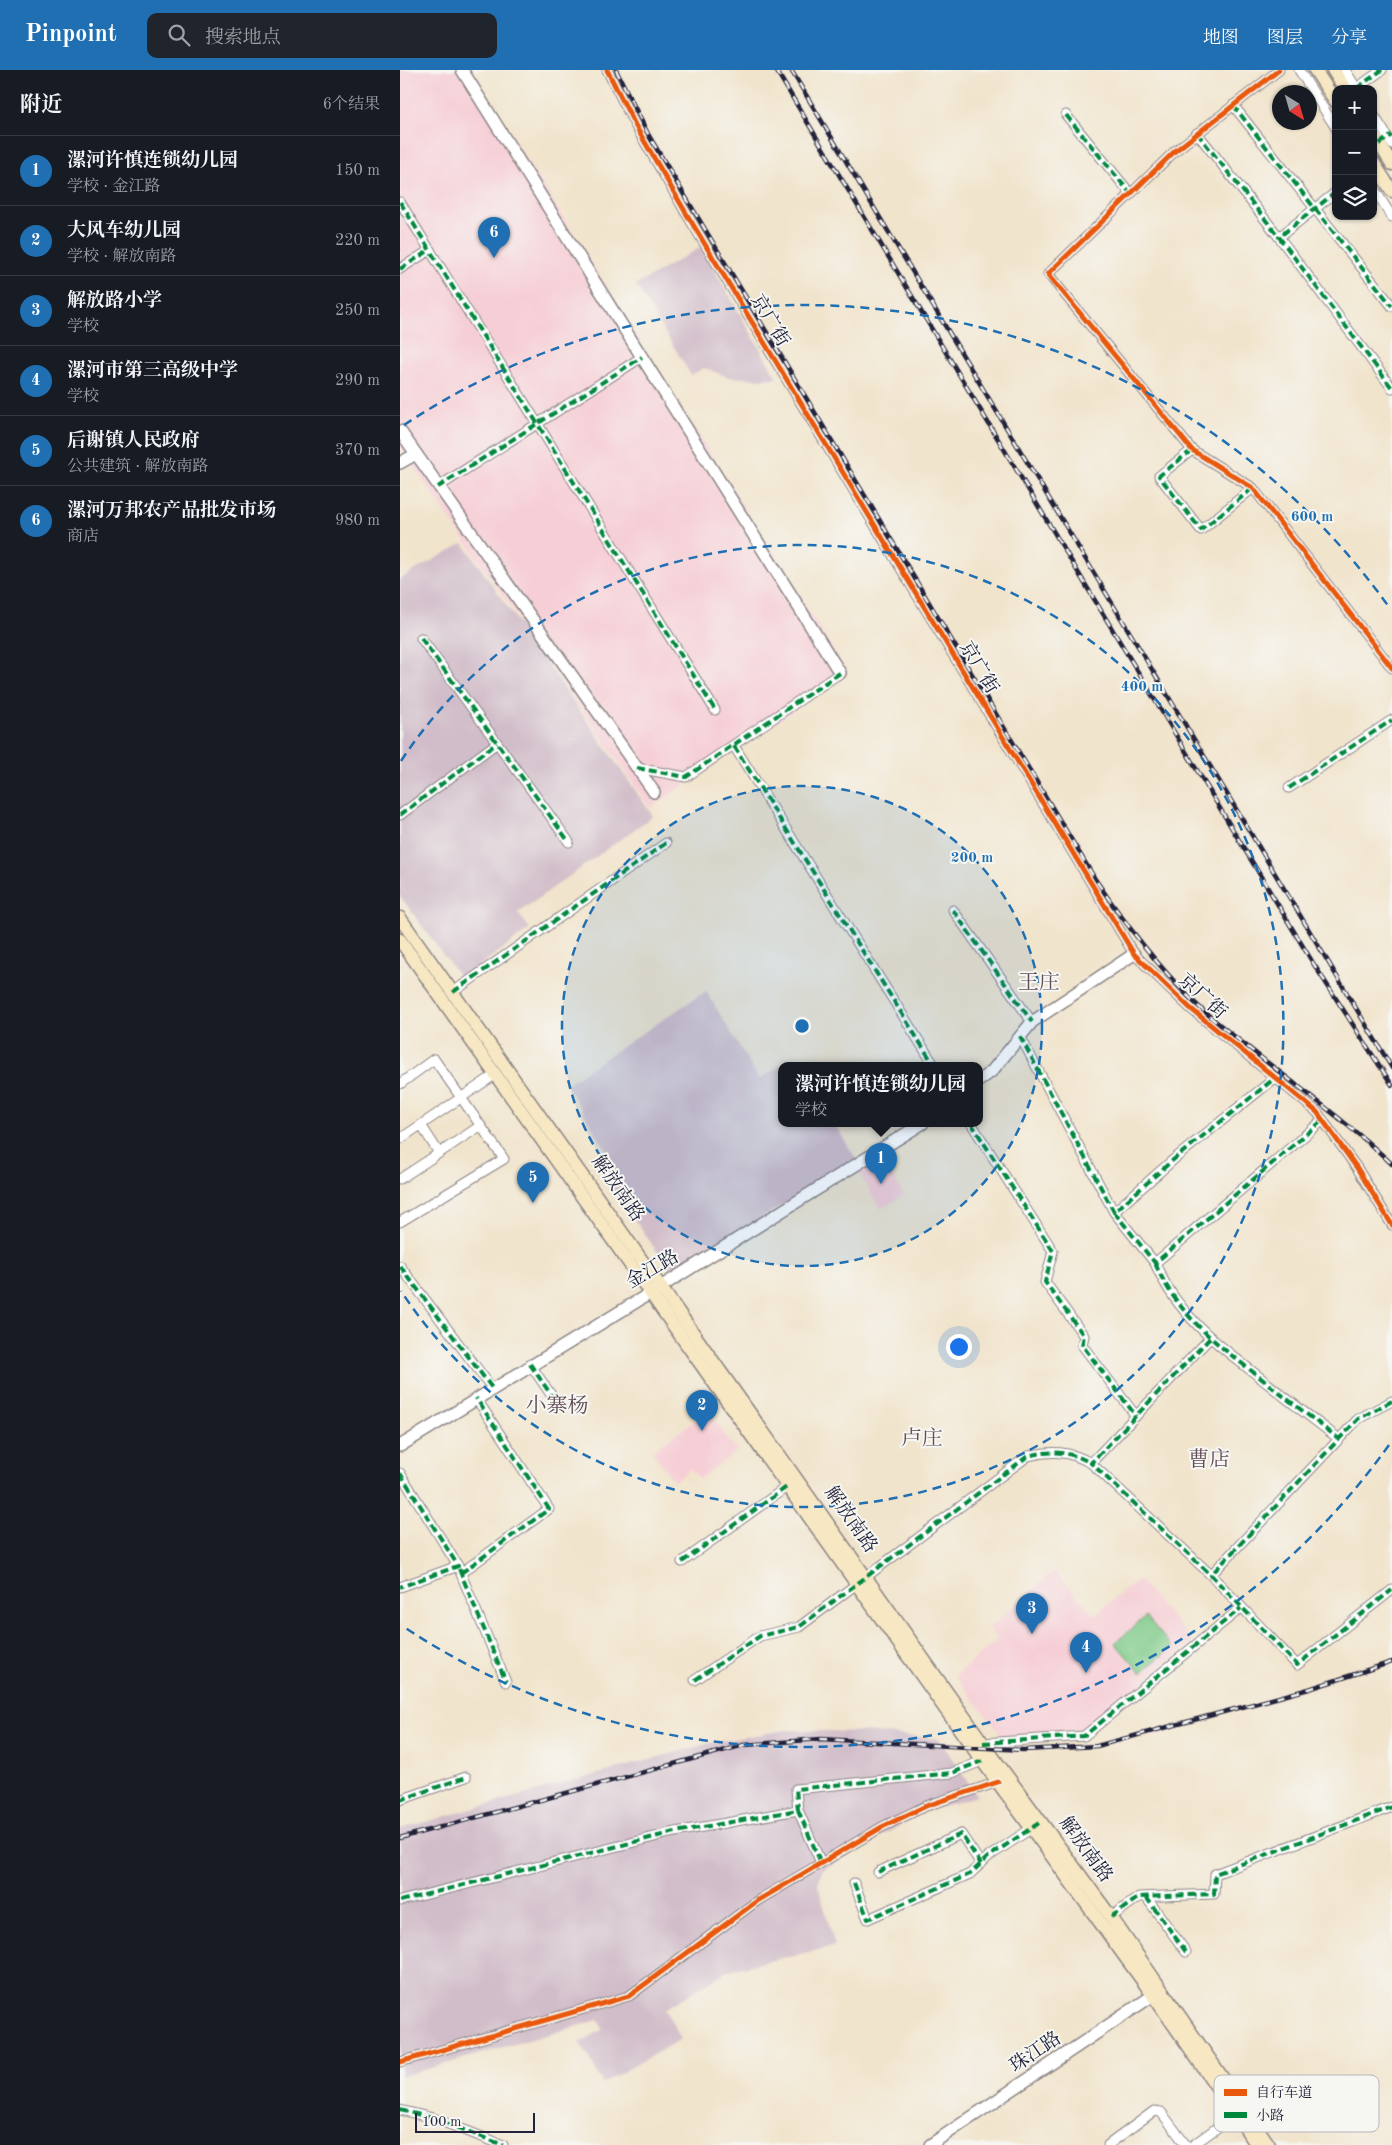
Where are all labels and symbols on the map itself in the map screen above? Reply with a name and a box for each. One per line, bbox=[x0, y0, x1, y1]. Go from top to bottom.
north arrow bbox=[1272, 85, 1317, 130]
pin: 6 bbox=[478, 217, 510, 258]
street label: 京广街 bbox=[746, 290, 794, 350]
text: 600 m bbox=[1291, 510, 1333, 525]
street label: 京广街 bbox=[955, 637, 1003, 697]
text: 400 m bbox=[1121, 680, 1163, 695]
text: 200 m bbox=[951, 851, 993, 866]
street label: 京广街 bbox=[1174, 969, 1232, 1023]
district label: 王庄 bbox=[1018, 971, 1060, 994]
centre of rings bbox=[793, 1017, 811, 1035]
pin: 1 bbox=[865, 1143, 897, 1184]
street label: 解放南路 bbox=[587, 1151, 649, 1226]
pin: 5 bbox=[517, 1162, 549, 1203]
street label: 金江路 bbox=[622, 1245, 682, 1292]
your location bbox=[946, 1334, 972, 1360]
pin: 2 bbox=[686, 1390, 718, 1431]
district label: 小寨杨 bbox=[526, 1394, 589, 1417]
district label: 卢庄 bbox=[901, 1427, 943, 1450]
district label: 曹店 bbox=[1188, 1448, 1230, 1471]
street label: 解放南路 bbox=[820, 1482, 882, 1557]
pin: 3 bbox=[1016, 1593, 1048, 1634]
pin: 4 bbox=[1070, 1632, 1102, 1673]
street label: 解放南路 bbox=[1055, 1812, 1117, 1886]
street label: 珠江路 bbox=[1006, 2028, 1065, 2077]
legend bbox=[1214, 2075, 1379, 2132]
text: 自行车道 bbox=[1256, 2085, 1312, 2100]
text: 小路 bbox=[1256, 2108, 1284, 2123]
scale bar bbox=[415, 2110, 535, 2133]

